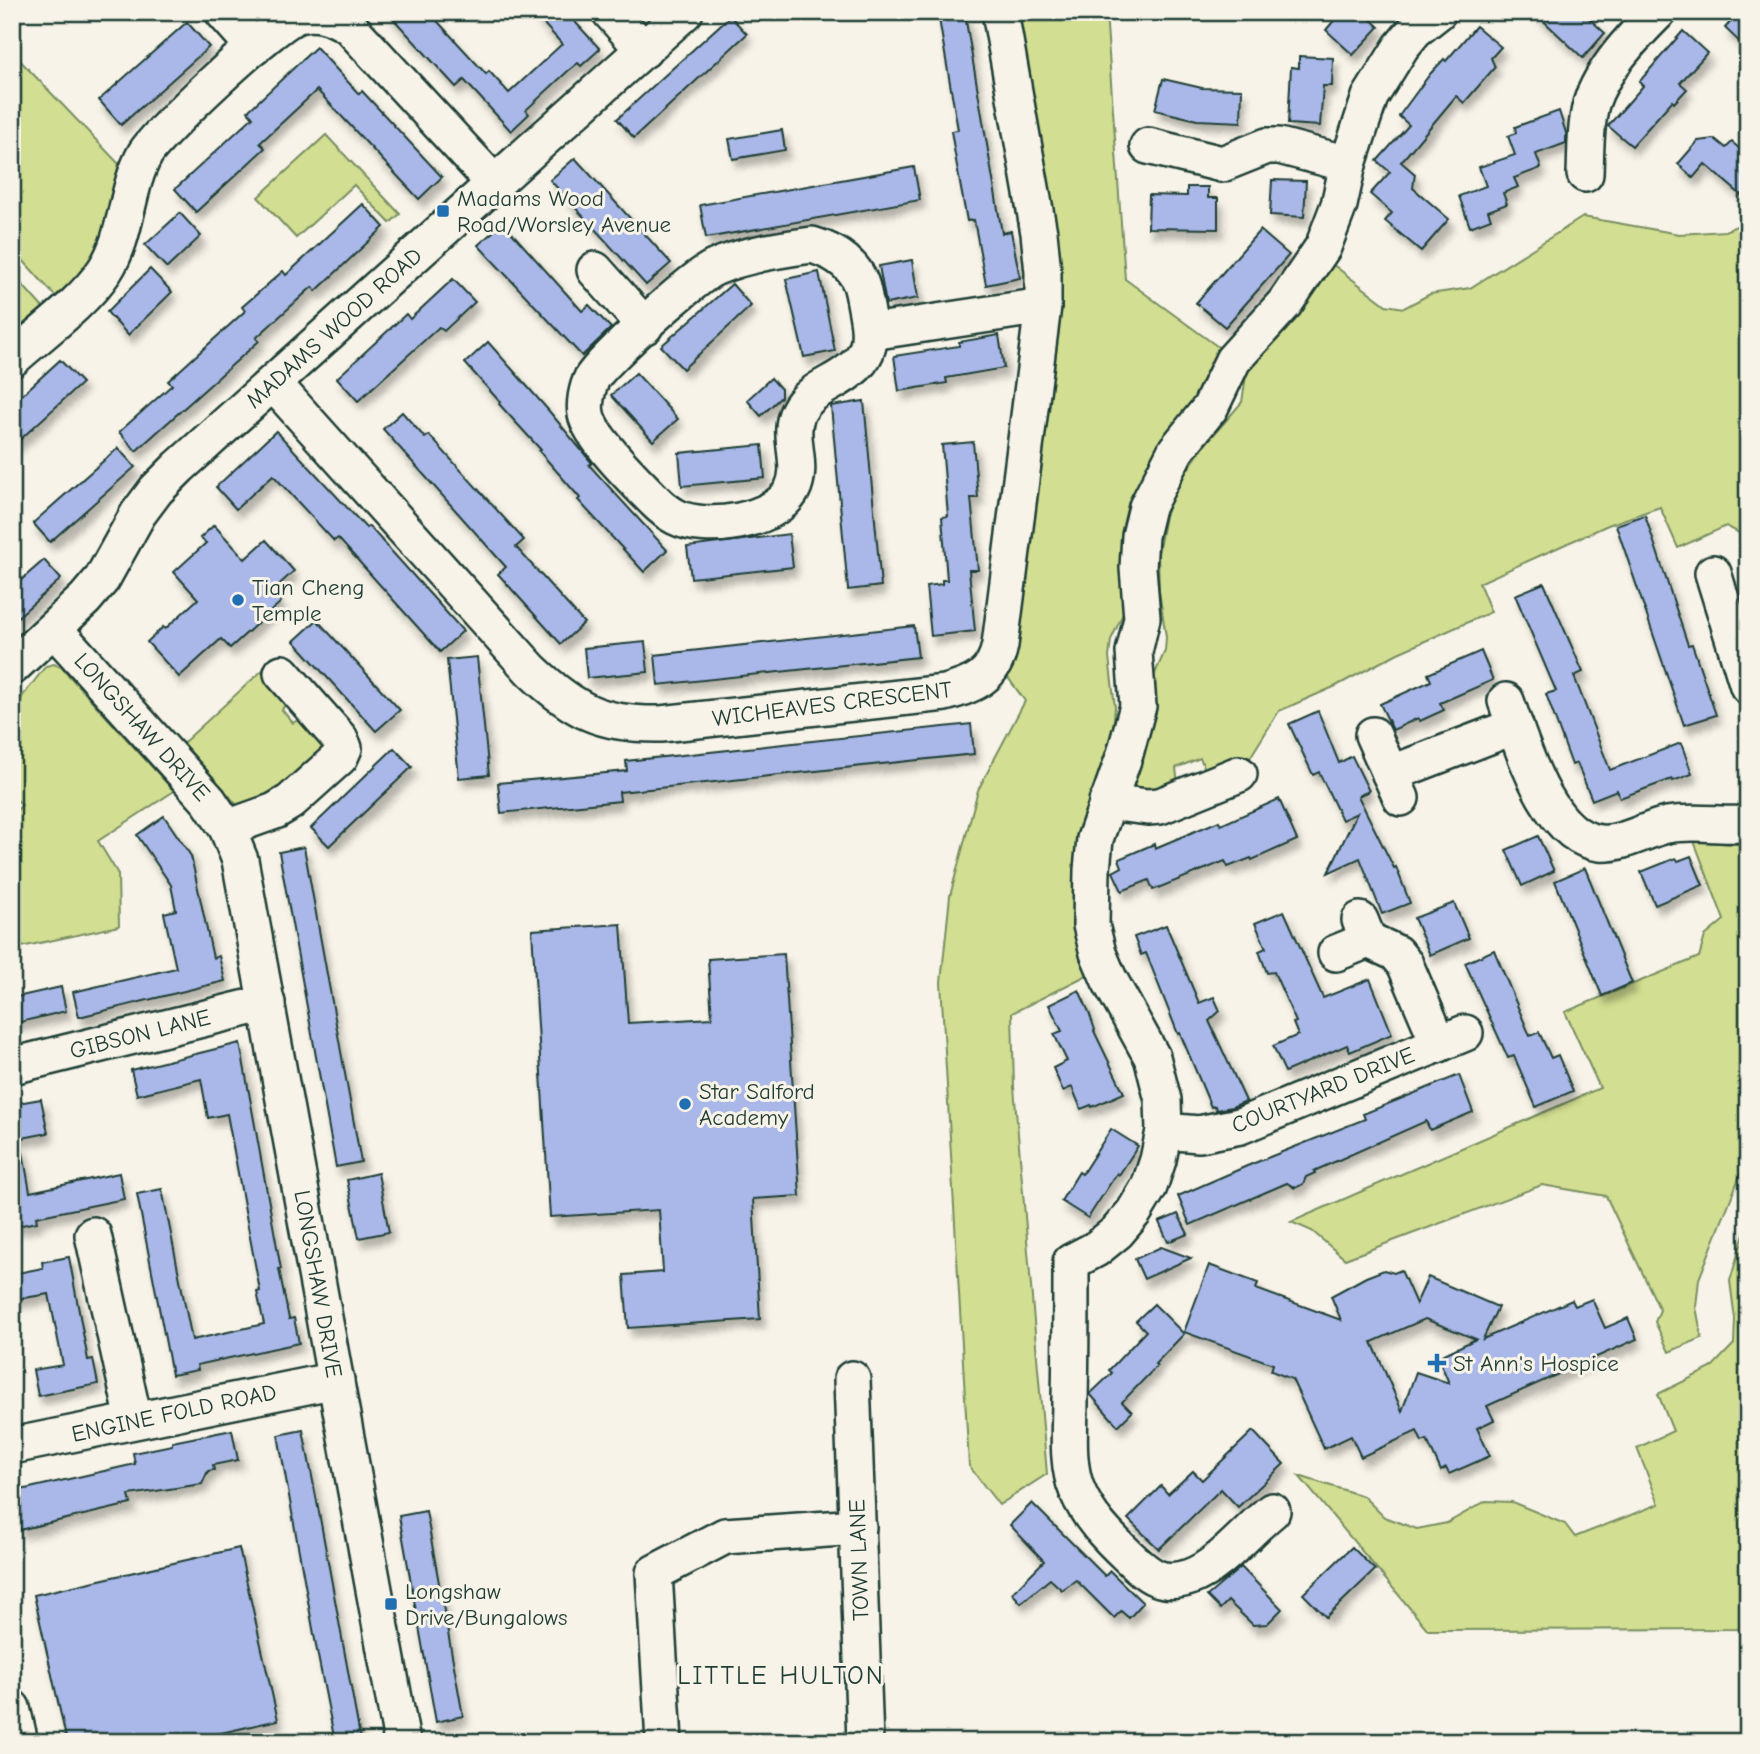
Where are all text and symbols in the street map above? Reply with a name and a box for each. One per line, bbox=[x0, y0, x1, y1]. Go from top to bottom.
place label: Madams Wood Road/Worsley Avenue bbox=[457, 185, 671, 238]
marker: Madams Wood Road/Worsley Avenue bbox=[435, 203, 451, 219]
street label: MADAMS WOOD ROAD bbox=[241, 242, 427, 414]
place label: Tian Cheng Temple bbox=[252, 574, 364, 627]
marker: Tian Cheng Temple bbox=[230, 592, 246, 608]
street label: LONGSHAW DRIVE bbox=[68, 647, 216, 807]
street label: WICHEAVES CRESCENT bbox=[711, 676, 953, 732]
street label: GIBSON LANE bbox=[67, 1003, 213, 1065]
street label: COURTYARD DRIVE bbox=[1228, 1041, 1418, 1139]
place label: Star Salford Academy bbox=[699, 1078, 815, 1131]
marker: Star Salford Academy bbox=[677, 1096, 693, 1112]
street label: LONGSHAW DRIVE bbox=[288, 1188, 348, 1380]
place label: St Ann's Hospice bbox=[1453, 1350, 1619, 1377]
marker: St Ann's Hospice bbox=[1427, 1353, 1447, 1373]
street label: ENGINE FOLD ROAD bbox=[69, 1378, 279, 1448]
street label: TOWN LANE bbox=[843, 1499, 875, 1621]
place label: Longshaw Drive/Bungalows bbox=[405, 1578, 568, 1631]
marker: Longshaw Drive/Bungalows bbox=[383, 1596, 399, 1612]
district label: LITTLE HULTON bbox=[677, 1661, 885, 1691]

